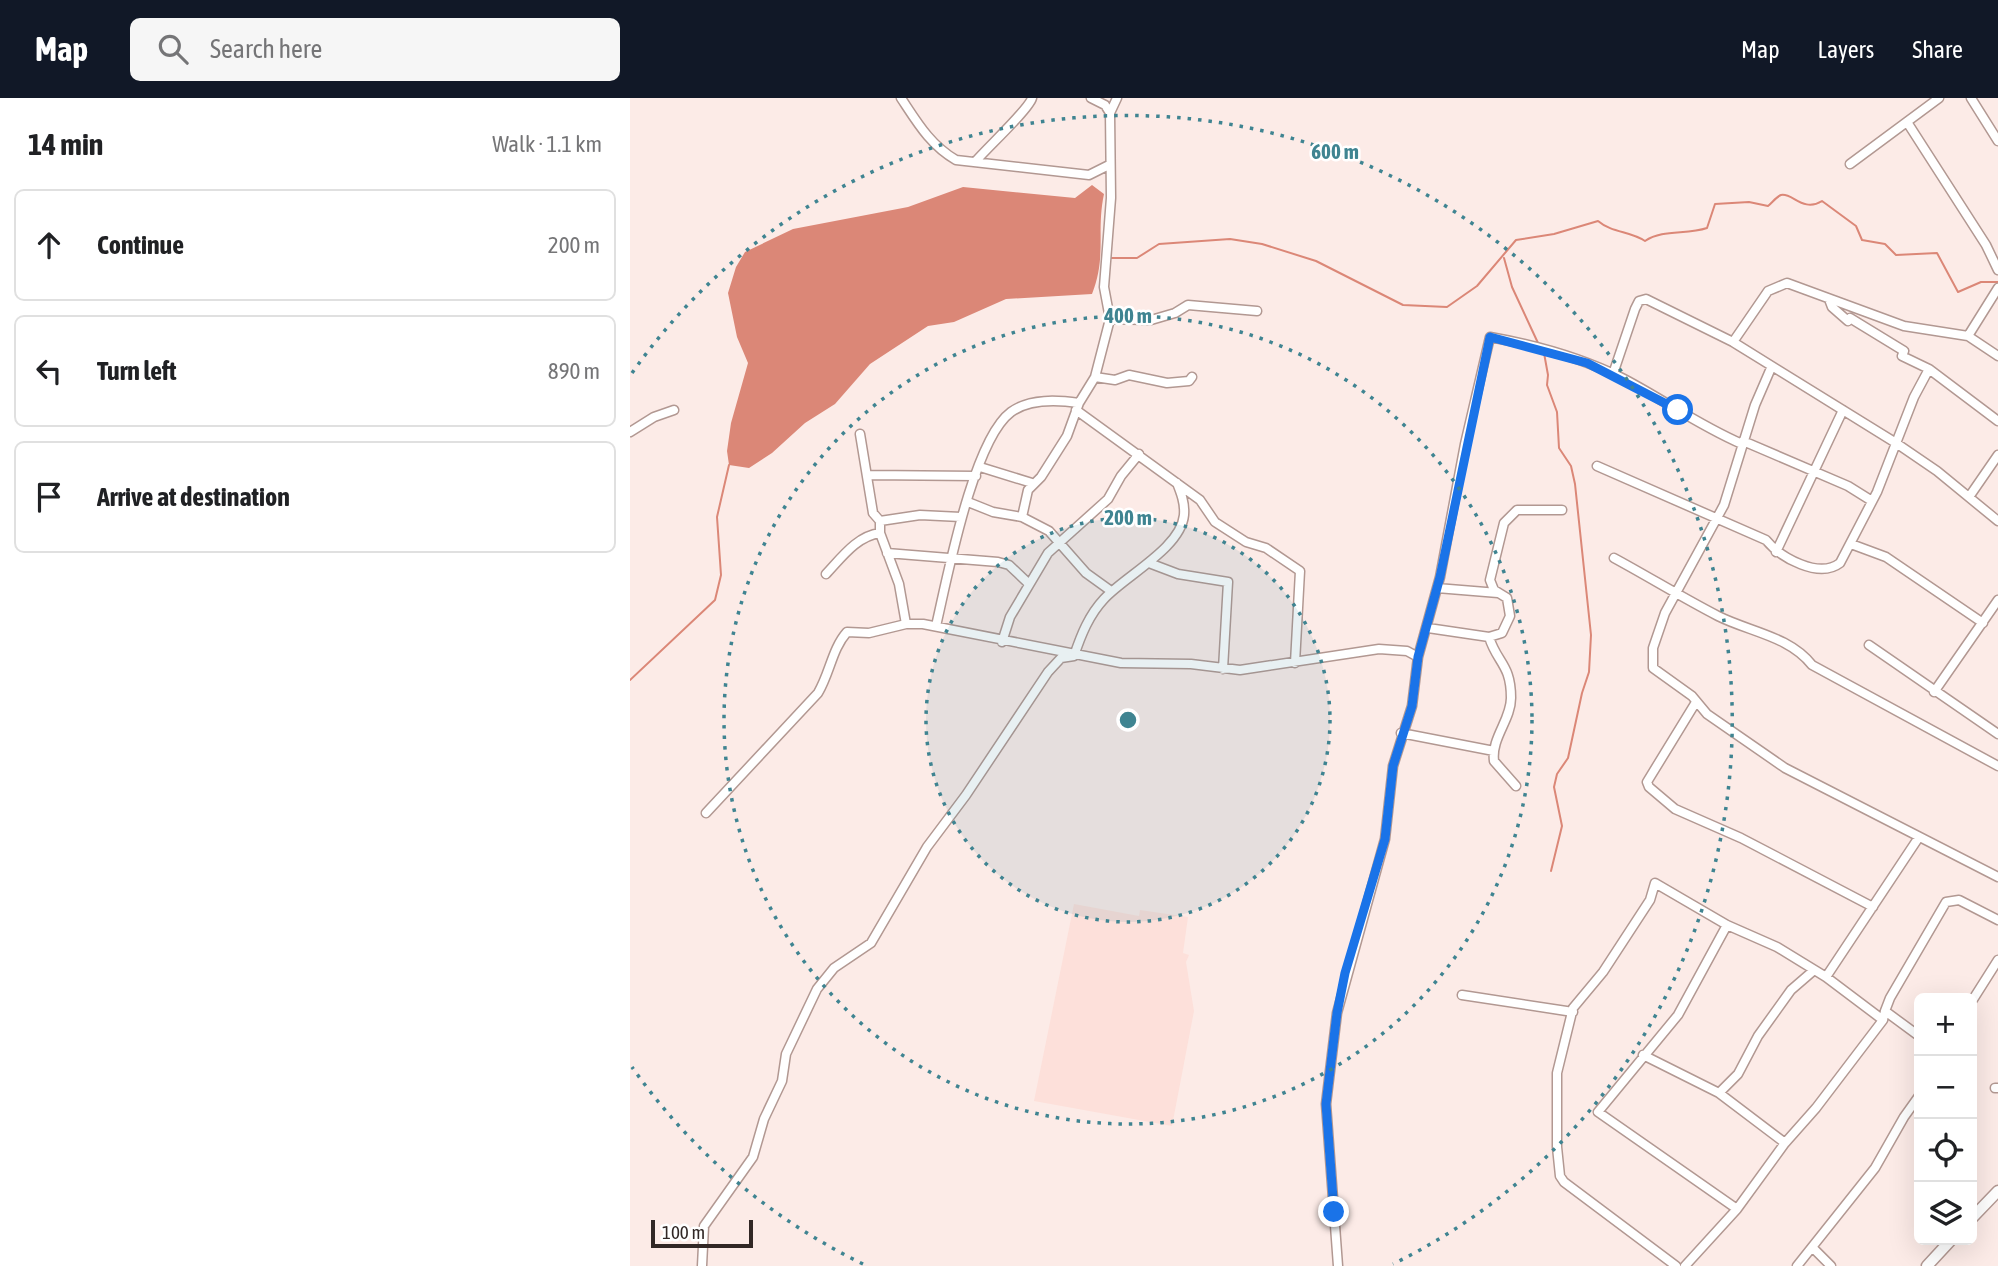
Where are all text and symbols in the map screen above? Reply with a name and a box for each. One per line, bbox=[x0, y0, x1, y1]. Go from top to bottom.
search box bbox=[130, 18, 620, 81]
text: Map bbox=[35, 30, 88, 68]
icon: search bbox=[154, 30, 192, 68]
text: Search here bbox=[210, 34, 322, 64]
text: Map bbox=[1741, 36, 1780, 63]
text: Layers bbox=[1818, 36, 1874, 63]
text: Share bbox=[1912, 36, 1963, 63]
text: 14 min bbox=[28, 127, 103, 161]
text: Walk · 1.1 km bbox=[492, 131, 602, 157]
text: 600 m bbox=[1311, 139, 1359, 163]
icon: ahead bbox=[30, 226, 68, 264]
text: Continue bbox=[97, 230, 184, 260]
text: 200 m bbox=[548, 232, 600, 258]
text: 400 m bbox=[1103, 303, 1152, 327]
icon: left bbox=[30, 352, 68, 390]
text: Turn left bbox=[97, 356, 177, 386]
text: 890 m bbox=[548, 358, 600, 384]
route start bbox=[1662, 394, 1693, 425]
icon: arrive bbox=[30, 478, 68, 516]
text: Arrive at destination bbox=[97, 482, 290, 512]
text: 200 m bbox=[1104, 505, 1152, 529]
centre of rings bbox=[1116, 708, 1140, 732]
map controls bbox=[1914, 993, 1977, 1245]
button: + bbox=[1914, 993, 1977, 1056]
button: − bbox=[1914, 1056, 1977, 1119]
button: locate bbox=[1914, 1119, 1977, 1182]
button: layers bbox=[1914, 1182, 1977, 1245]
route end bbox=[1318, 1196, 1349, 1227]
scale bar bbox=[651, 1217, 752, 1249]
text: 100 m bbox=[662, 1221, 705, 1243]

